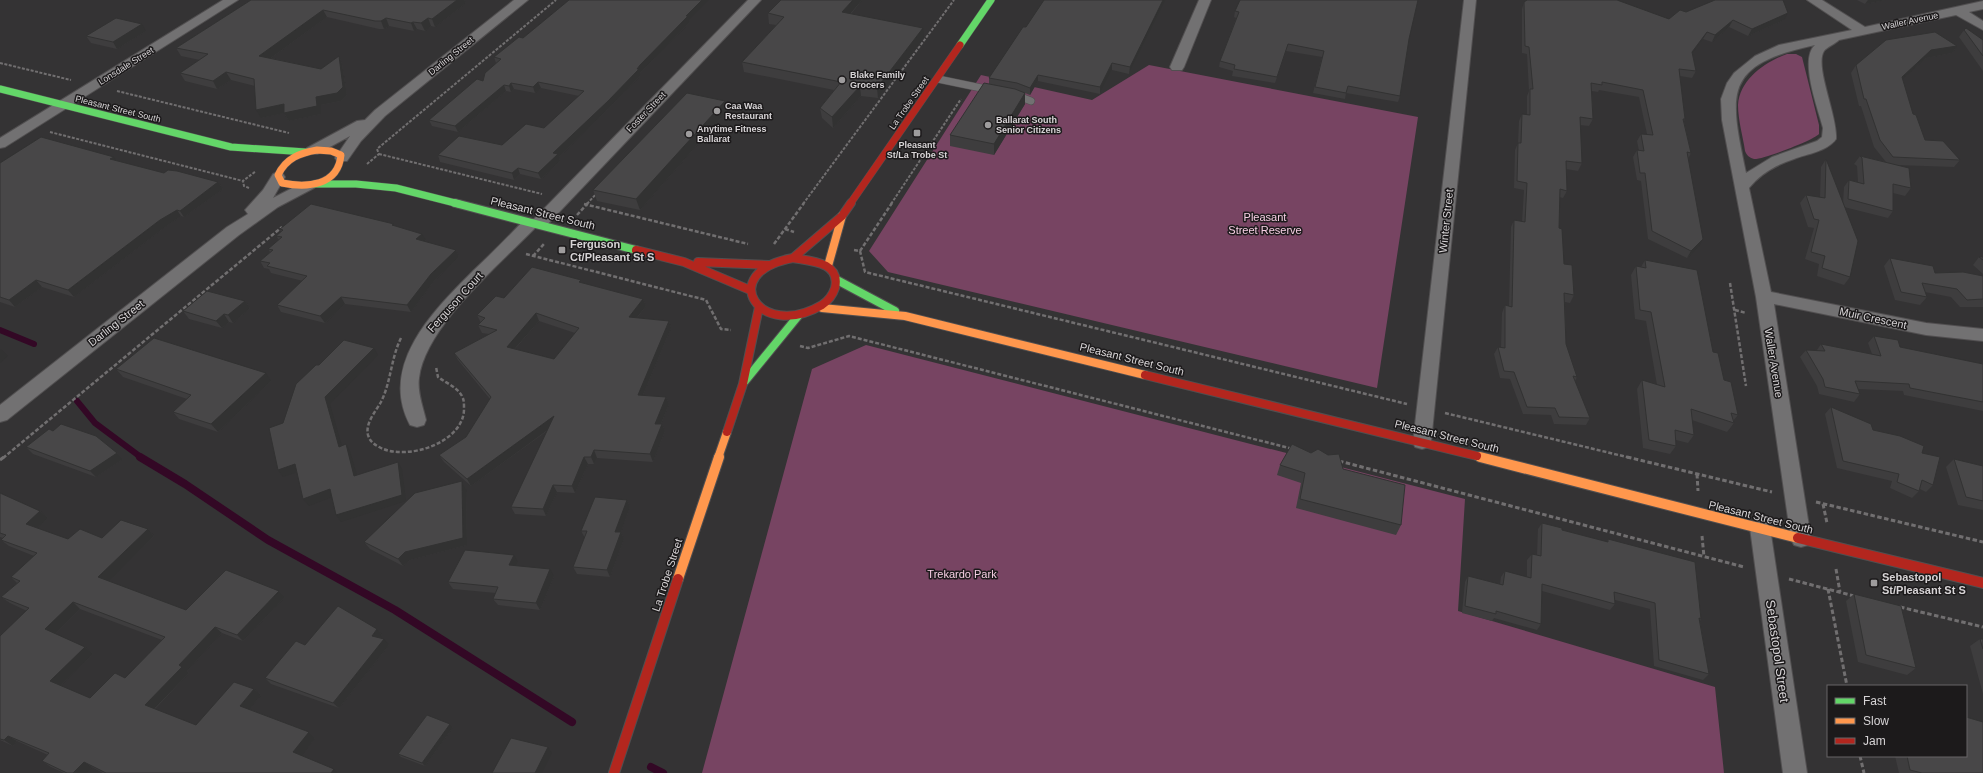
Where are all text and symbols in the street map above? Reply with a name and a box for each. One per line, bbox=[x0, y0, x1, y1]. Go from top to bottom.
street label: Waller Avenue bbox=[1881, 10, 1939, 32]
street label: Darling Street bbox=[426, 34, 476, 77]
street label: Lonsdale Street bbox=[97, 45, 156, 87]
place label: Blake Family Grocers bbox=[850, 70, 905, 90]
street label: La Trobe Street bbox=[887, 74, 931, 131]
marker: Blake Family Grocers bbox=[837, 75, 847, 85]
street label: Foster Street bbox=[624, 89, 668, 134]
street label: Pleasant Street South bbox=[74, 94, 162, 124]
place label: Caa Waa Restaurant bbox=[725, 101, 772, 121]
marker: Caa Waa Restaurant bbox=[712, 106, 722, 116]
place label: Ballarat South Senior Citizens bbox=[996, 115, 1061, 135]
marker: Ballarat South Senior Citizens bbox=[983, 120, 993, 130]
place label: Anytime Fitness Ballarat bbox=[697, 124, 767, 144]
marker: Pleasant St/La Trobe St bbox=[912, 128, 922, 138]
marker: Anytime Fitness Ballarat bbox=[684, 129, 694, 139]
place label: Pleasant St/La Trobe St bbox=[887, 140, 947, 160]
street label: Winter Street bbox=[1437, 188, 1455, 254]
street label: Pleasant Street South bbox=[490, 194, 596, 232]
park label: Pleasant Street Reserve bbox=[1228, 211, 1302, 236]
place label: Ferguson Ct/Pleasant St S bbox=[570, 238, 654, 263]
marker: Ferguson Ct/Pleasant St S bbox=[557, 245, 567, 255]
street label: Ferguson Court bbox=[425, 270, 485, 334]
street label: Darling Street bbox=[86, 298, 146, 348]
street label: Muir Crescent bbox=[1838, 305, 1908, 331]
street label: Waller Avenue bbox=[1763, 327, 1785, 399]
street label: Pleasant Street South bbox=[1079, 340, 1185, 378]
street label: Pleasant Street South bbox=[1394, 417, 1500, 455]
street label: Pleasant Street South bbox=[1708, 498, 1814, 536]
street label: La Trobe Street bbox=[650, 537, 684, 613]
park label: Trekardo Park bbox=[927, 568, 997, 580]
place label: Sebastopol St/Pleasant St S bbox=[1882, 571, 1966, 596]
marker: Sebastopol St/Pleasant St S bbox=[1869, 578, 1879, 588]
street label: Sebastopol Street bbox=[1763, 599, 1792, 704]
legend bbox=[1827, 685, 1967, 757]
text: Fast bbox=[1863, 694, 1887, 708]
text: Slow bbox=[1863, 714, 1889, 728]
text: Jam bbox=[1863, 734, 1886, 748]

